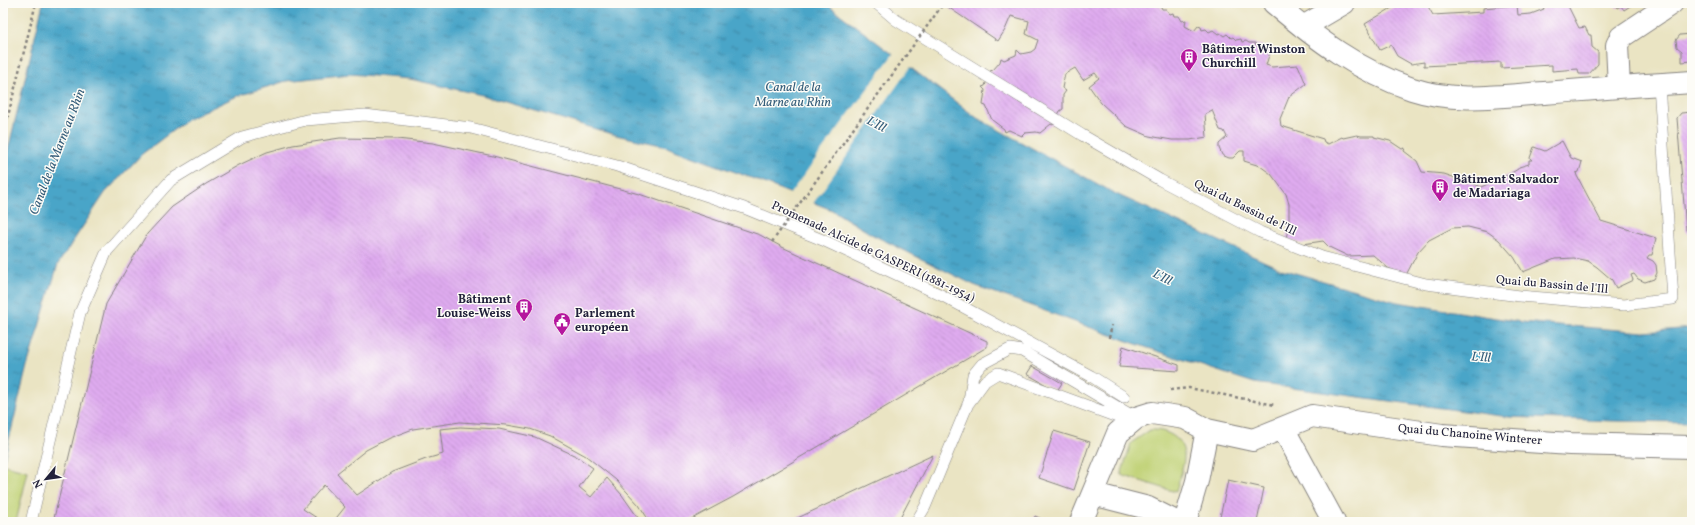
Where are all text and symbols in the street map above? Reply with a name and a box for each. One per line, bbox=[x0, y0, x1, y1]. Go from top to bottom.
place label: Bâtiment Winston Churchill bbox=[1202, 42, 1306, 72]
building icon: Bâtiment Winston Churchill bbox=[1179, 47, 1199, 72]
water label: Canal de la Marne au Rhin bbox=[754, 79, 831, 112]
water label: Canal de la Marne au Rhin bbox=[26, 86, 90, 218]
water label: L'Ill bbox=[863, 112, 890, 138]
place label: Bâtiment Salvador de Madariaga bbox=[1453, 172, 1559, 202]
street label: Quai du Bassin de l'Ill bbox=[1191, 176, 1299, 240]
building icon: Bâtiment Salvador de Madariaga bbox=[1430, 177, 1450, 202]
street label: Promenade Alcide de GASPERI (1881-1954) bbox=[769, 198, 978, 307]
water label: L'Ill bbox=[1149, 265, 1176, 291]
street label: Quai du Bassin de l'Ill bbox=[1495, 272, 1609, 298]
place label: Bâtiment Louise-Weiss bbox=[437, 292, 511, 322]
building icon: Bâtiment Louise-Weiss bbox=[514, 297, 534, 322]
place label: Parlement européen bbox=[575, 306, 635, 336]
public building icon: Parlement européen bbox=[552, 311, 572, 336]
water label: L'Ill bbox=[1470, 348, 1492, 368]
street label: Quai du Chanoine Winterer bbox=[1397, 421, 1543, 449]
north arrow bbox=[26, 459, 66, 499]
text: N bbox=[30, 476, 47, 490]

